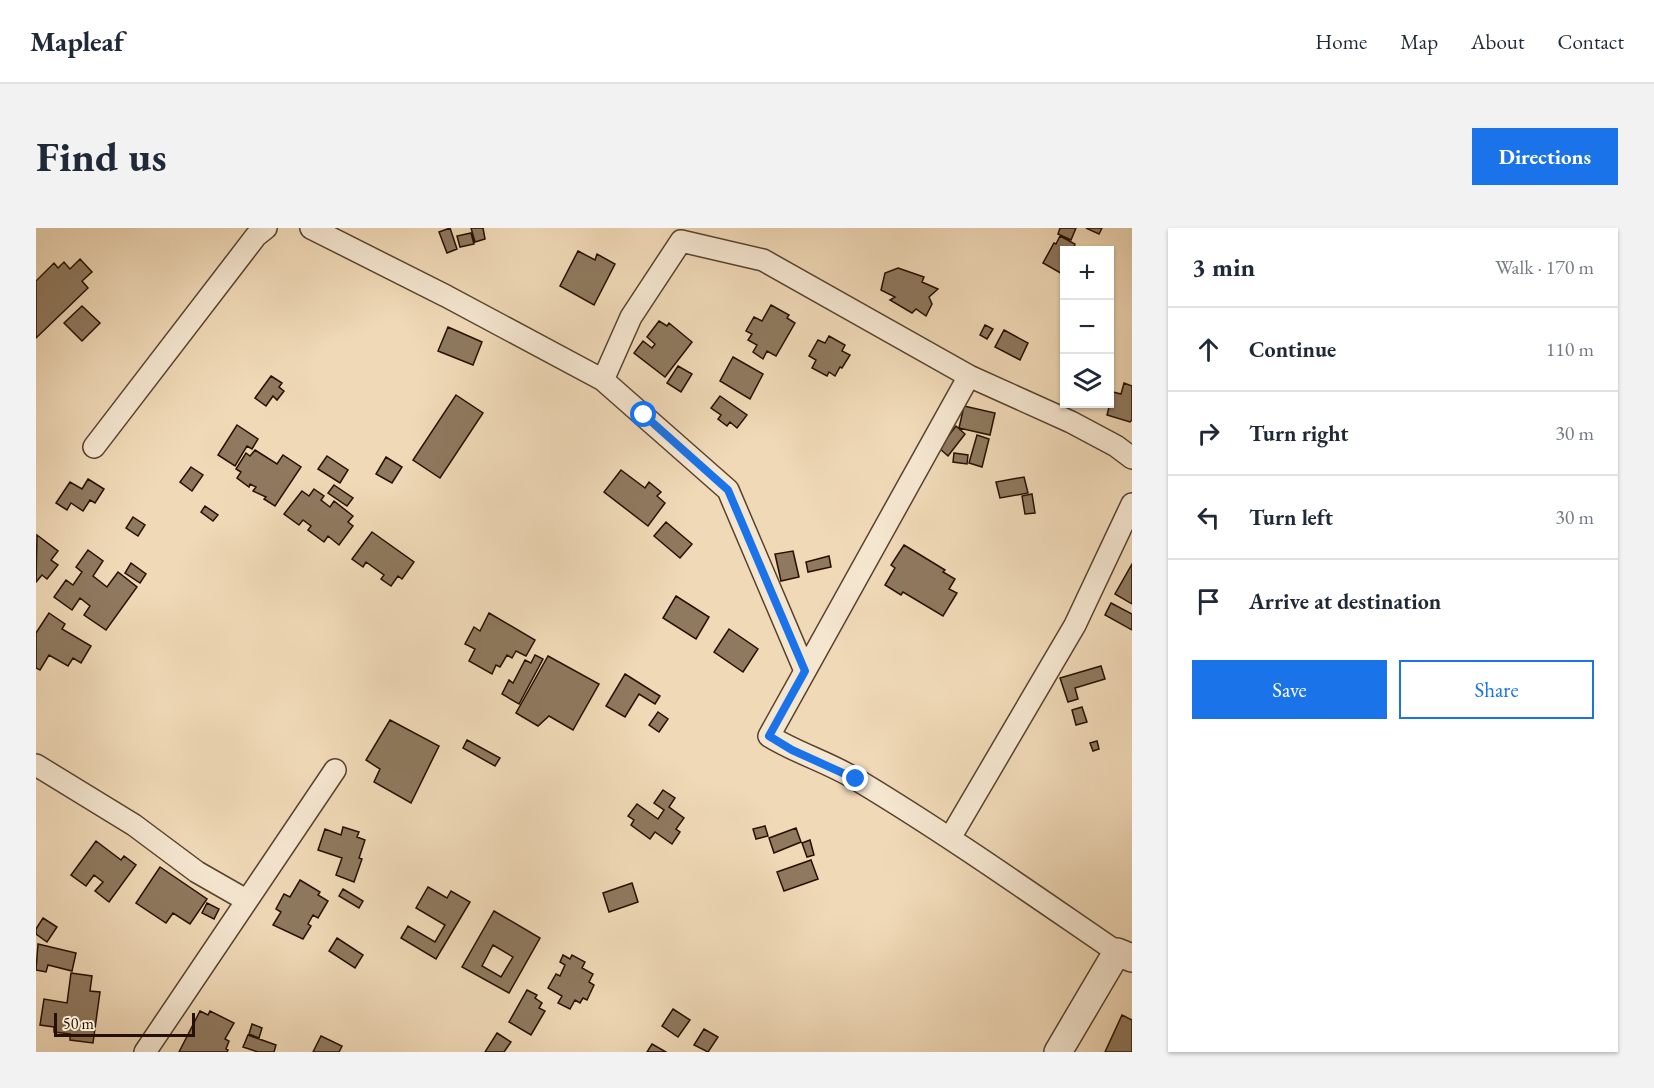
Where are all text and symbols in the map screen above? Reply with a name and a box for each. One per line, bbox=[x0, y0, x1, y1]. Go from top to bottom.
text: Mapleaf bbox=[30, 23, 124, 59]
text: Home bbox=[1315, 28, 1367, 55]
text: Map bbox=[1400, 28, 1438, 55]
text: About bbox=[1471, 28, 1524, 55]
text: Contact bbox=[1557, 28, 1624, 55]
button: Directions bbox=[1472, 128, 1618, 185]
text: Find us bbox=[36, 129, 167, 184]
map controls bbox=[1060, 246, 1114, 408]
button: + bbox=[1060, 246, 1114, 300]
text: 3 min bbox=[1192, 250, 1255, 284]
text: Walk · 170 m bbox=[1495, 254, 1594, 280]
button: − bbox=[1060, 300, 1114, 354]
icon: ahead bbox=[1192, 333, 1225, 366]
text: Continue bbox=[1249, 335, 1336, 364]
text: 110 m bbox=[1546, 336, 1594, 362]
button: layers bbox=[1060, 354, 1114, 408]
route start bbox=[630, 401, 656, 427]
icon: right bbox=[1192, 417, 1225, 450]
text: Turn right bbox=[1249, 419, 1348, 448]
text: 30 m bbox=[1555, 420, 1594, 446]
icon: left bbox=[1192, 501, 1225, 534]
text: Turn left bbox=[1249, 503, 1333, 532]
text: 30 m bbox=[1555, 504, 1594, 530]
icon: arrive bbox=[1192, 585, 1225, 618]
text: Arrive at destination bbox=[1249, 587, 1441, 616]
button: Save bbox=[1192, 660, 1387, 719]
button: Share bbox=[1399, 660, 1594, 719]
route end bbox=[842, 765, 868, 791]
scale bar bbox=[54, 1010, 195, 1038]
text: 50 m bbox=[63, 1013, 94, 1034]

